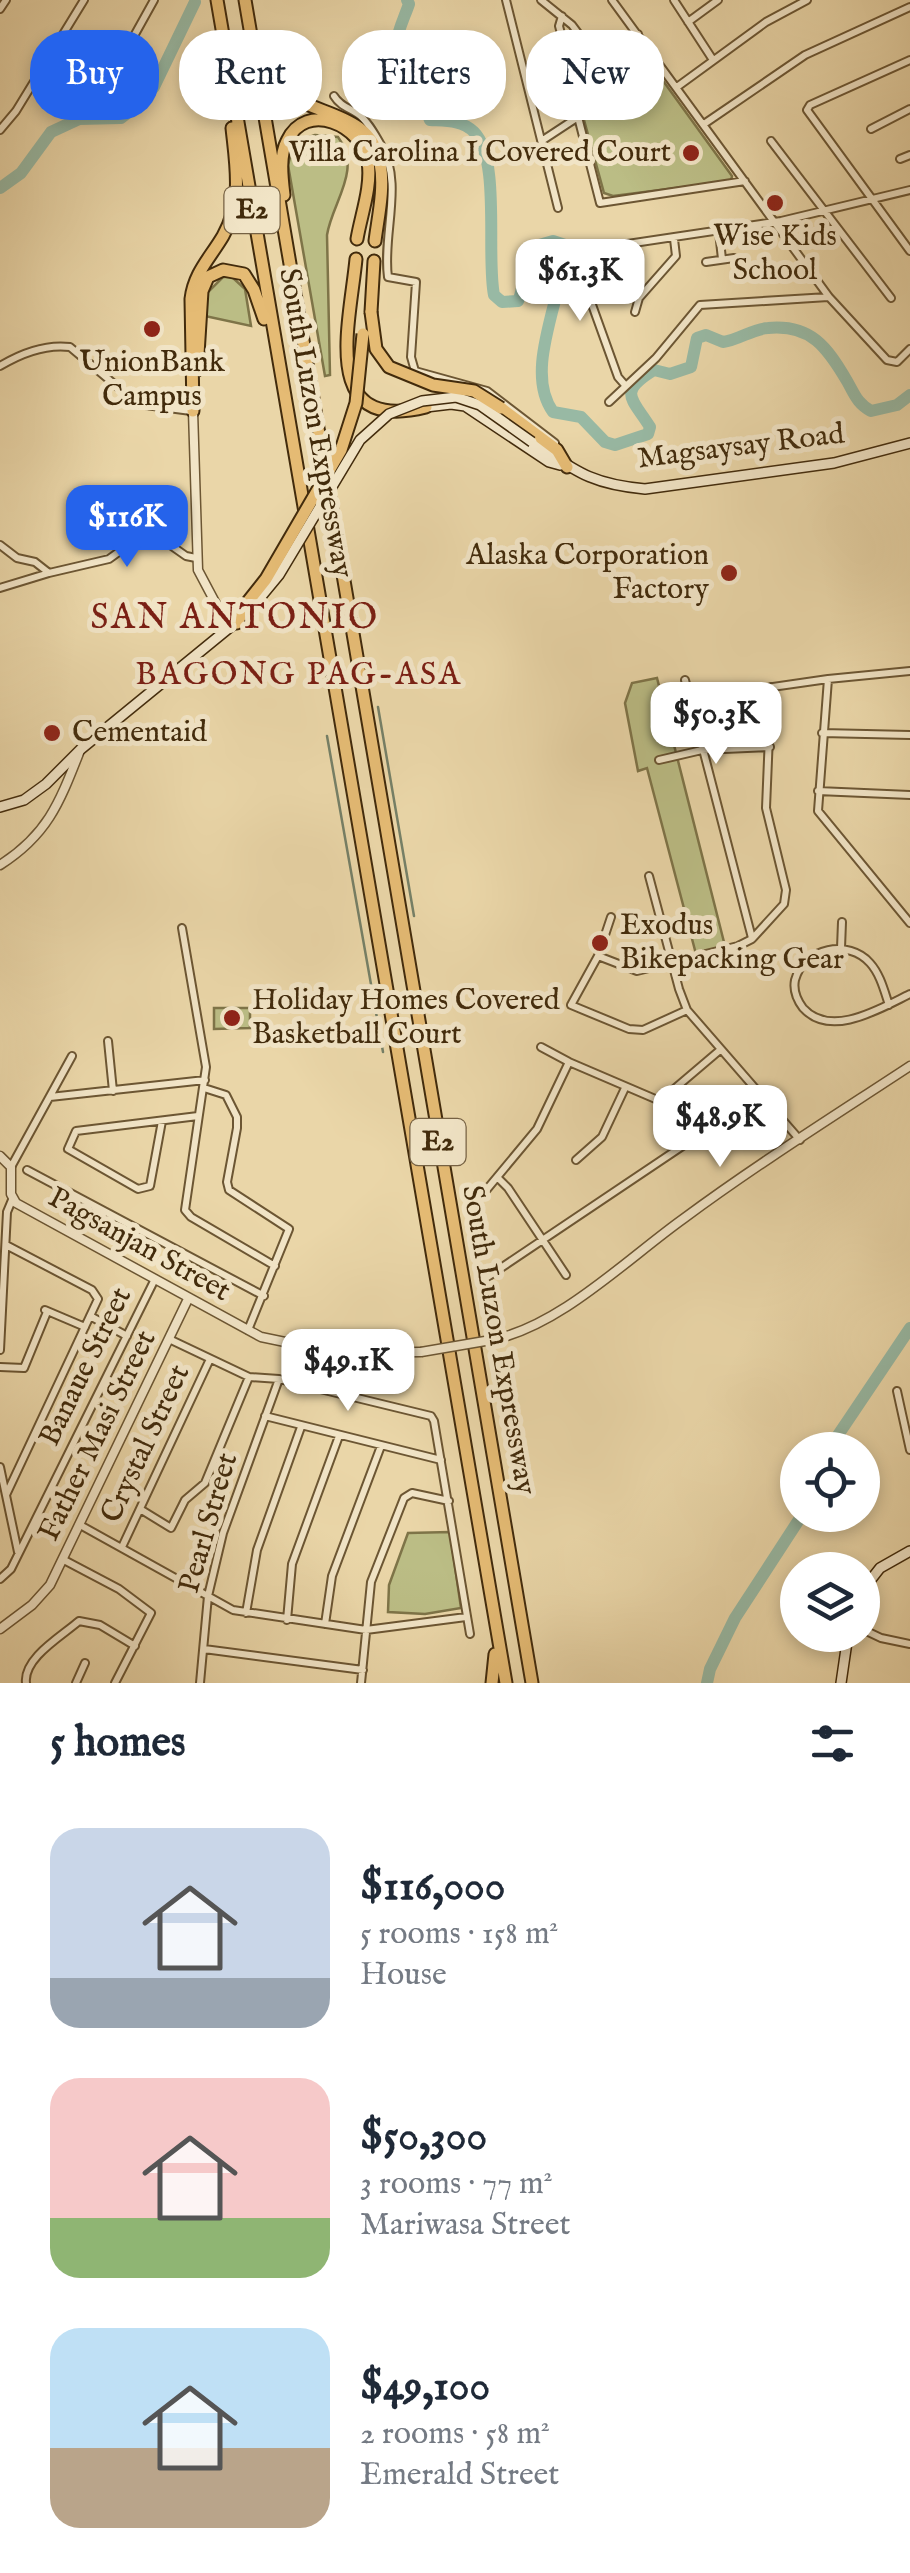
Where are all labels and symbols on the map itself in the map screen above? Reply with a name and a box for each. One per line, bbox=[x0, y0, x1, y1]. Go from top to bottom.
place label: Villa Carolina I Covered Court bbox=[288, 134, 671, 172]
marker: Villa Carolina I Covered Court bbox=[680, 142, 702, 164]
road number: E2 bbox=[224, 187, 280, 233]
marker: Wise Kids School bbox=[764, 192, 786, 214]
place label: Wise Kids School bbox=[713, 218, 837, 290]
pin: $61.3K bbox=[499, 239, 661, 324]
street label: South Luzon Expressway bbox=[269, 265, 361, 581]
marker: UnionBank Campus bbox=[141, 318, 163, 340]
place label: UnionBank Campus bbox=[79, 344, 226, 416]
street label: Magsaysay Road bbox=[636, 415, 847, 479]
pin: $116K bbox=[57, 485, 197, 570]
place label: Alaska Corporation Factory bbox=[465, 537, 709, 609]
marker: Alaska Corporation Factory bbox=[718, 562, 740, 584]
district label: SAN ANTONIO bbox=[91, 596, 379, 641]
district label: BAGONG PAG-ASA bbox=[135, 655, 463, 696]
pin: $50.3K bbox=[635, 682, 797, 767]
place label: Cementaid bbox=[72, 714, 208, 752]
marker: Cementaid bbox=[41, 722, 63, 744]
place label: Exodus Bikepacking Gear bbox=[620, 907, 844, 979]
marker: Exodus Bikepacking Gear bbox=[589, 932, 611, 954]
place label: Holiday Homes Covered Basketball Court bbox=[252, 982, 561, 1054]
marker: Holiday Homes Covered Basketball Court bbox=[221, 1007, 243, 1029]
pin: $48.9K bbox=[639, 1085, 801, 1170]
road number: E2 bbox=[410, 1119, 466, 1165]
street label: Pagsanjan Street bbox=[41, 1179, 237, 1311]
street label: South Luzon Expressway bbox=[452, 1182, 544, 1498]
street label: Banaue Street bbox=[31, 1281, 141, 1453]
street label: Father Masi Street bbox=[31, 1324, 165, 1548]
pin: $49.1K bbox=[267, 1329, 429, 1414]
street label: Crystal Street bbox=[93, 1359, 199, 1529]
street label: Pearl Street bbox=[171, 1449, 247, 1597]

